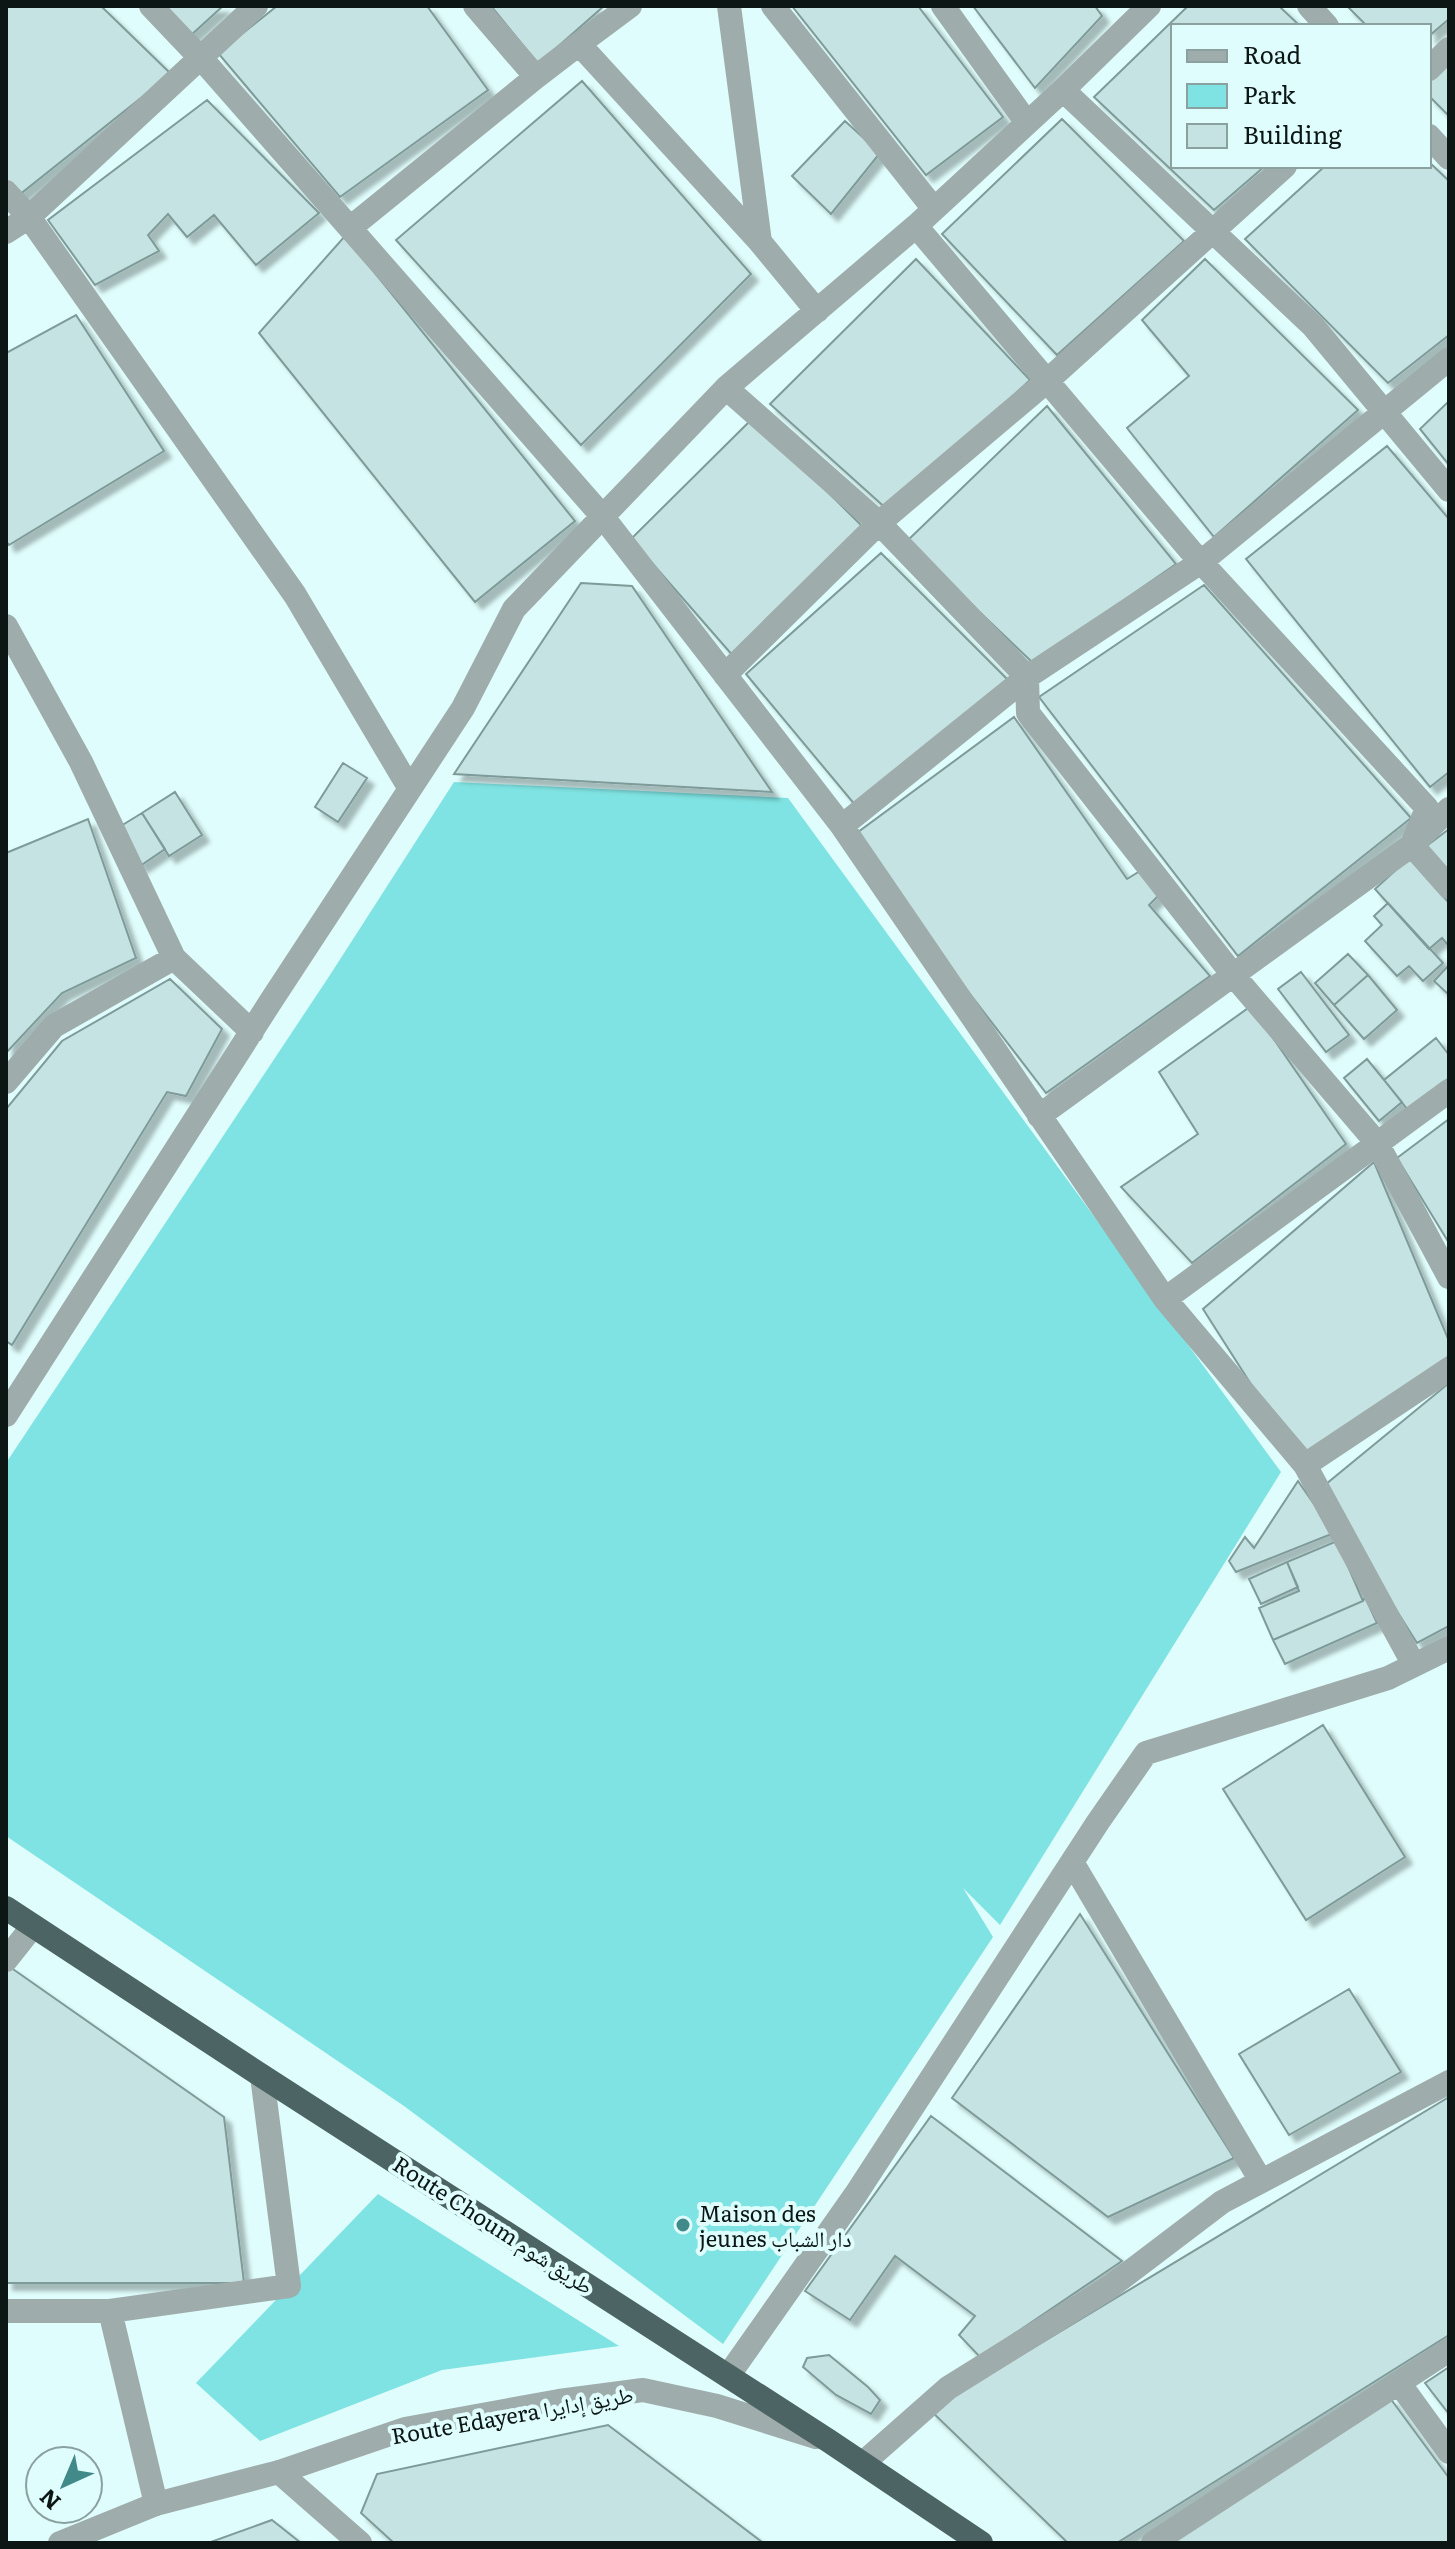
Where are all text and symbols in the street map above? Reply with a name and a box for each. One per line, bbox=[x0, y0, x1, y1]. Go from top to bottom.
legend bbox=[1171, 24, 1431, 168]
text: Road bbox=[1243, 36, 1302, 71]
text: Park bbox=[1243, 76, 1296, 111]
text: Building bbox=[1243, 116, 1342, 151]
street label: Route Choum طريق شوم bbox=[387, 2147, 601, 2301]
place label: Maison des jeunes دار الشباب bbox=[699, 2196, 852, 2254]
marker: Maison des jeunes دار الشباب bbox=[674, 2216, 692, 2234]
street label: Route Edayera طريق إدايرا bbox=[389, 2376, 635, 2452]
north arrow bbox=[24, 2445, 104, 2525]
text: N bbox=[31, 2482, 67, 2519]

